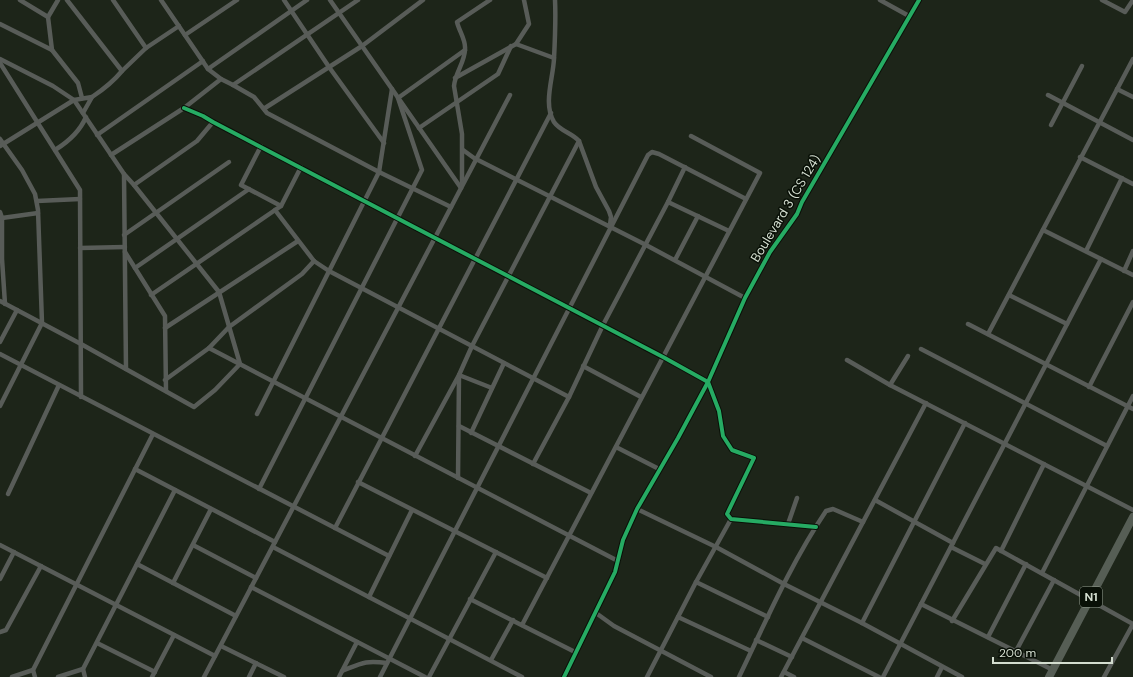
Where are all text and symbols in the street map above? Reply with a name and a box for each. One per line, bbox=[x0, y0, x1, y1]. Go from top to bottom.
street label: Boulevard 3 (CS 124) bbox=[747, 151, 824, 265]
road number: N1 bbox=[1080, 587, 1102, 607]
scale bar bbox=[993, 639, 1112, 665]
text: 200 m bbox=[999, 645, 1036, 661]

